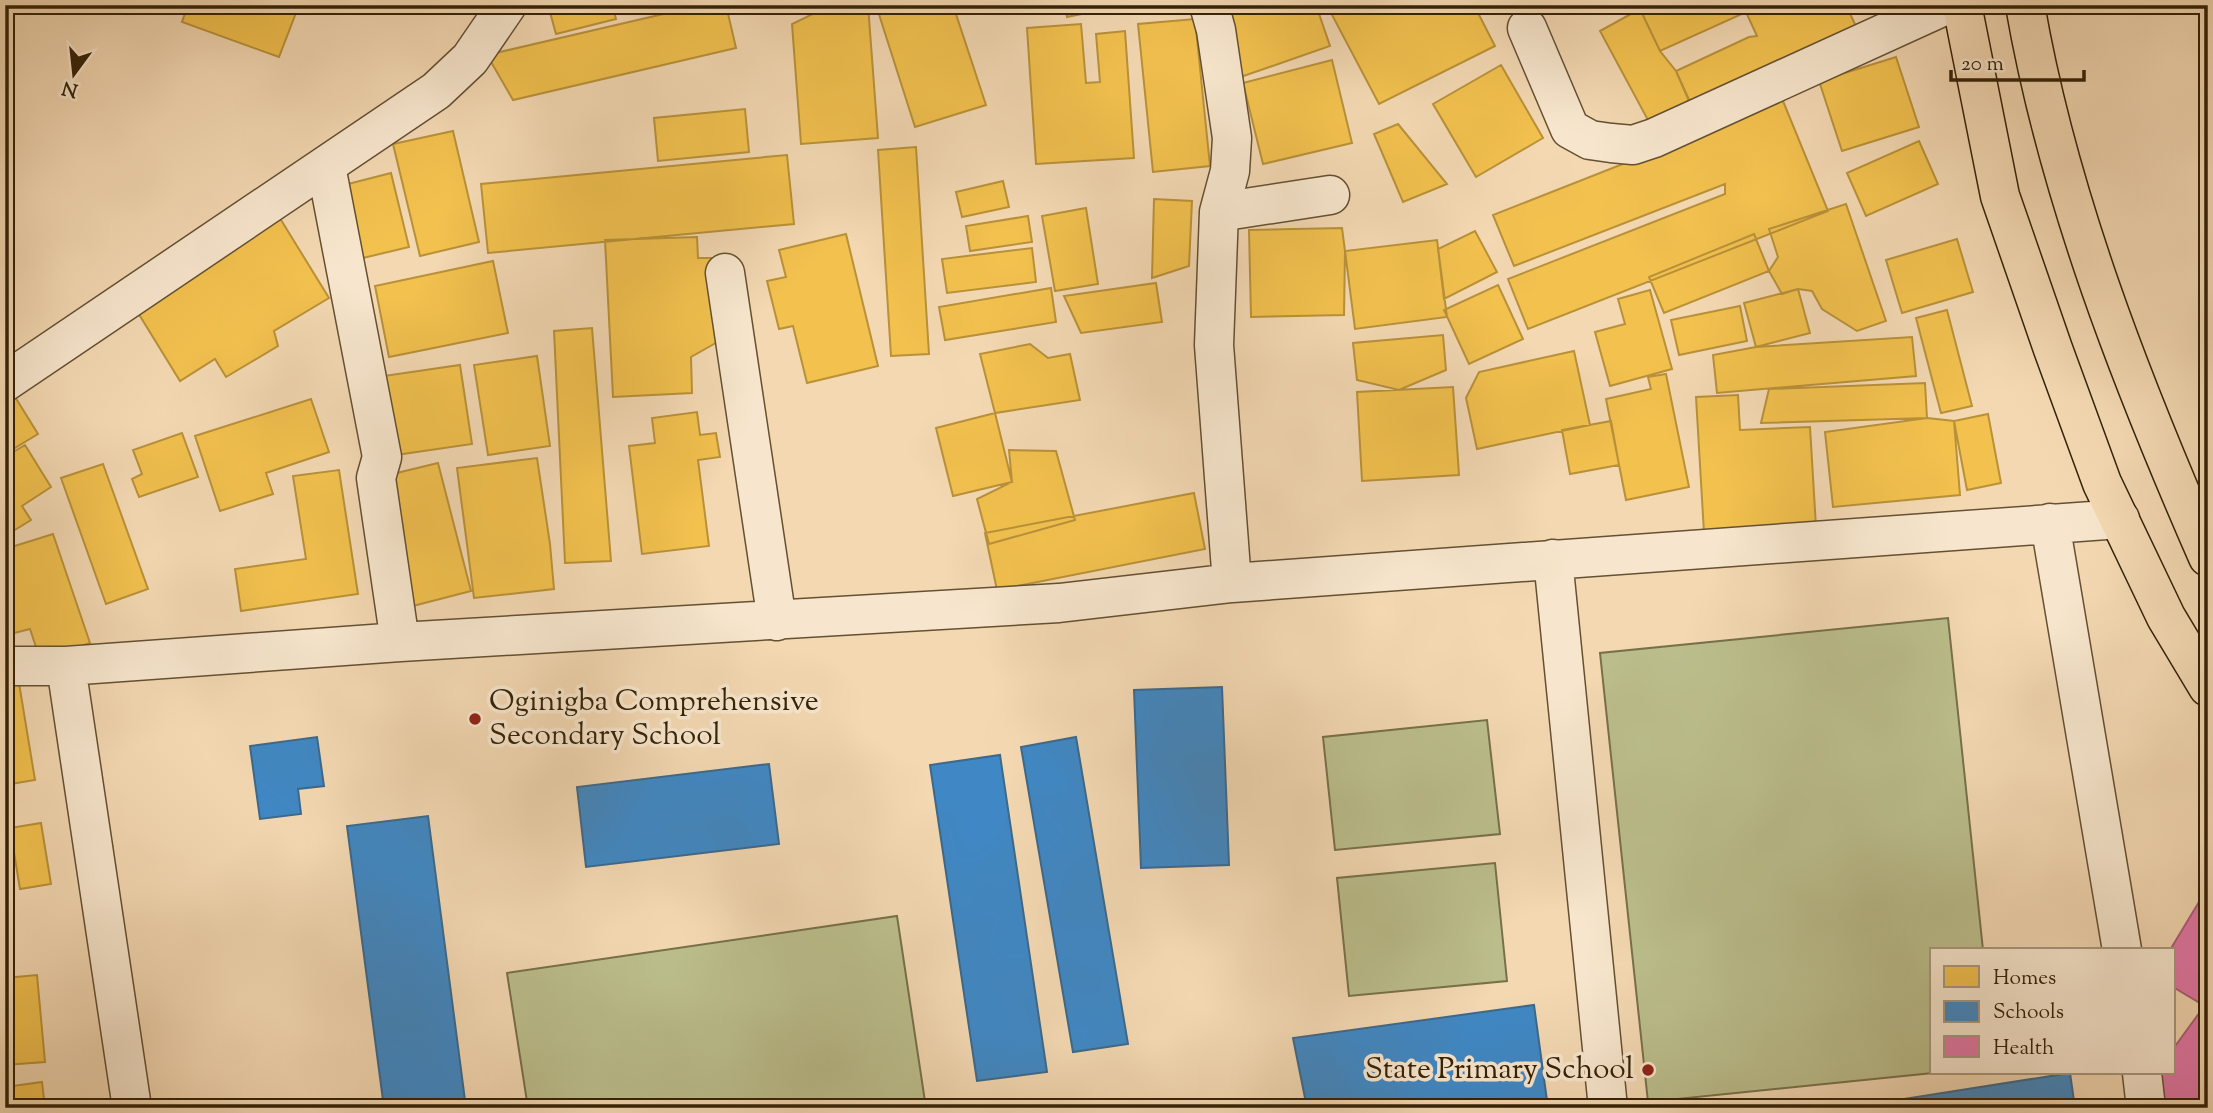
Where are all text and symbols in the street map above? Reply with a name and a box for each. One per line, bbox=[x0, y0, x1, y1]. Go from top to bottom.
north arrow bbox=[38, 38, 108, 108]
scale bar bbox=[1951, 38, 2084, 82]
text: 20 m bbox=[1961, 50, 2004, 80]
text: N bbox=[59, 73, 81, 103]
place label: Oginigba Comprehensive Secondary School bbox=[489, 681, 819, 758]
marker: Oginigba Comprehensive Secondary School bbox=[467, 711, 483, 727]
legend bbox=[1930, 948, 2174, 1074]
text: Homes bbox=[1993, 964, 2056, 994]
text: Schools bbox=[1993, 998, 2064, 1028]
text: Health bbox=[1993, 1034, 2054, 1064]
place label: State Primary School bbox=[1365, 1049, 1634, 1092]
marker: State Primary School bbox=[1640, 1062, 1656, 1078]

